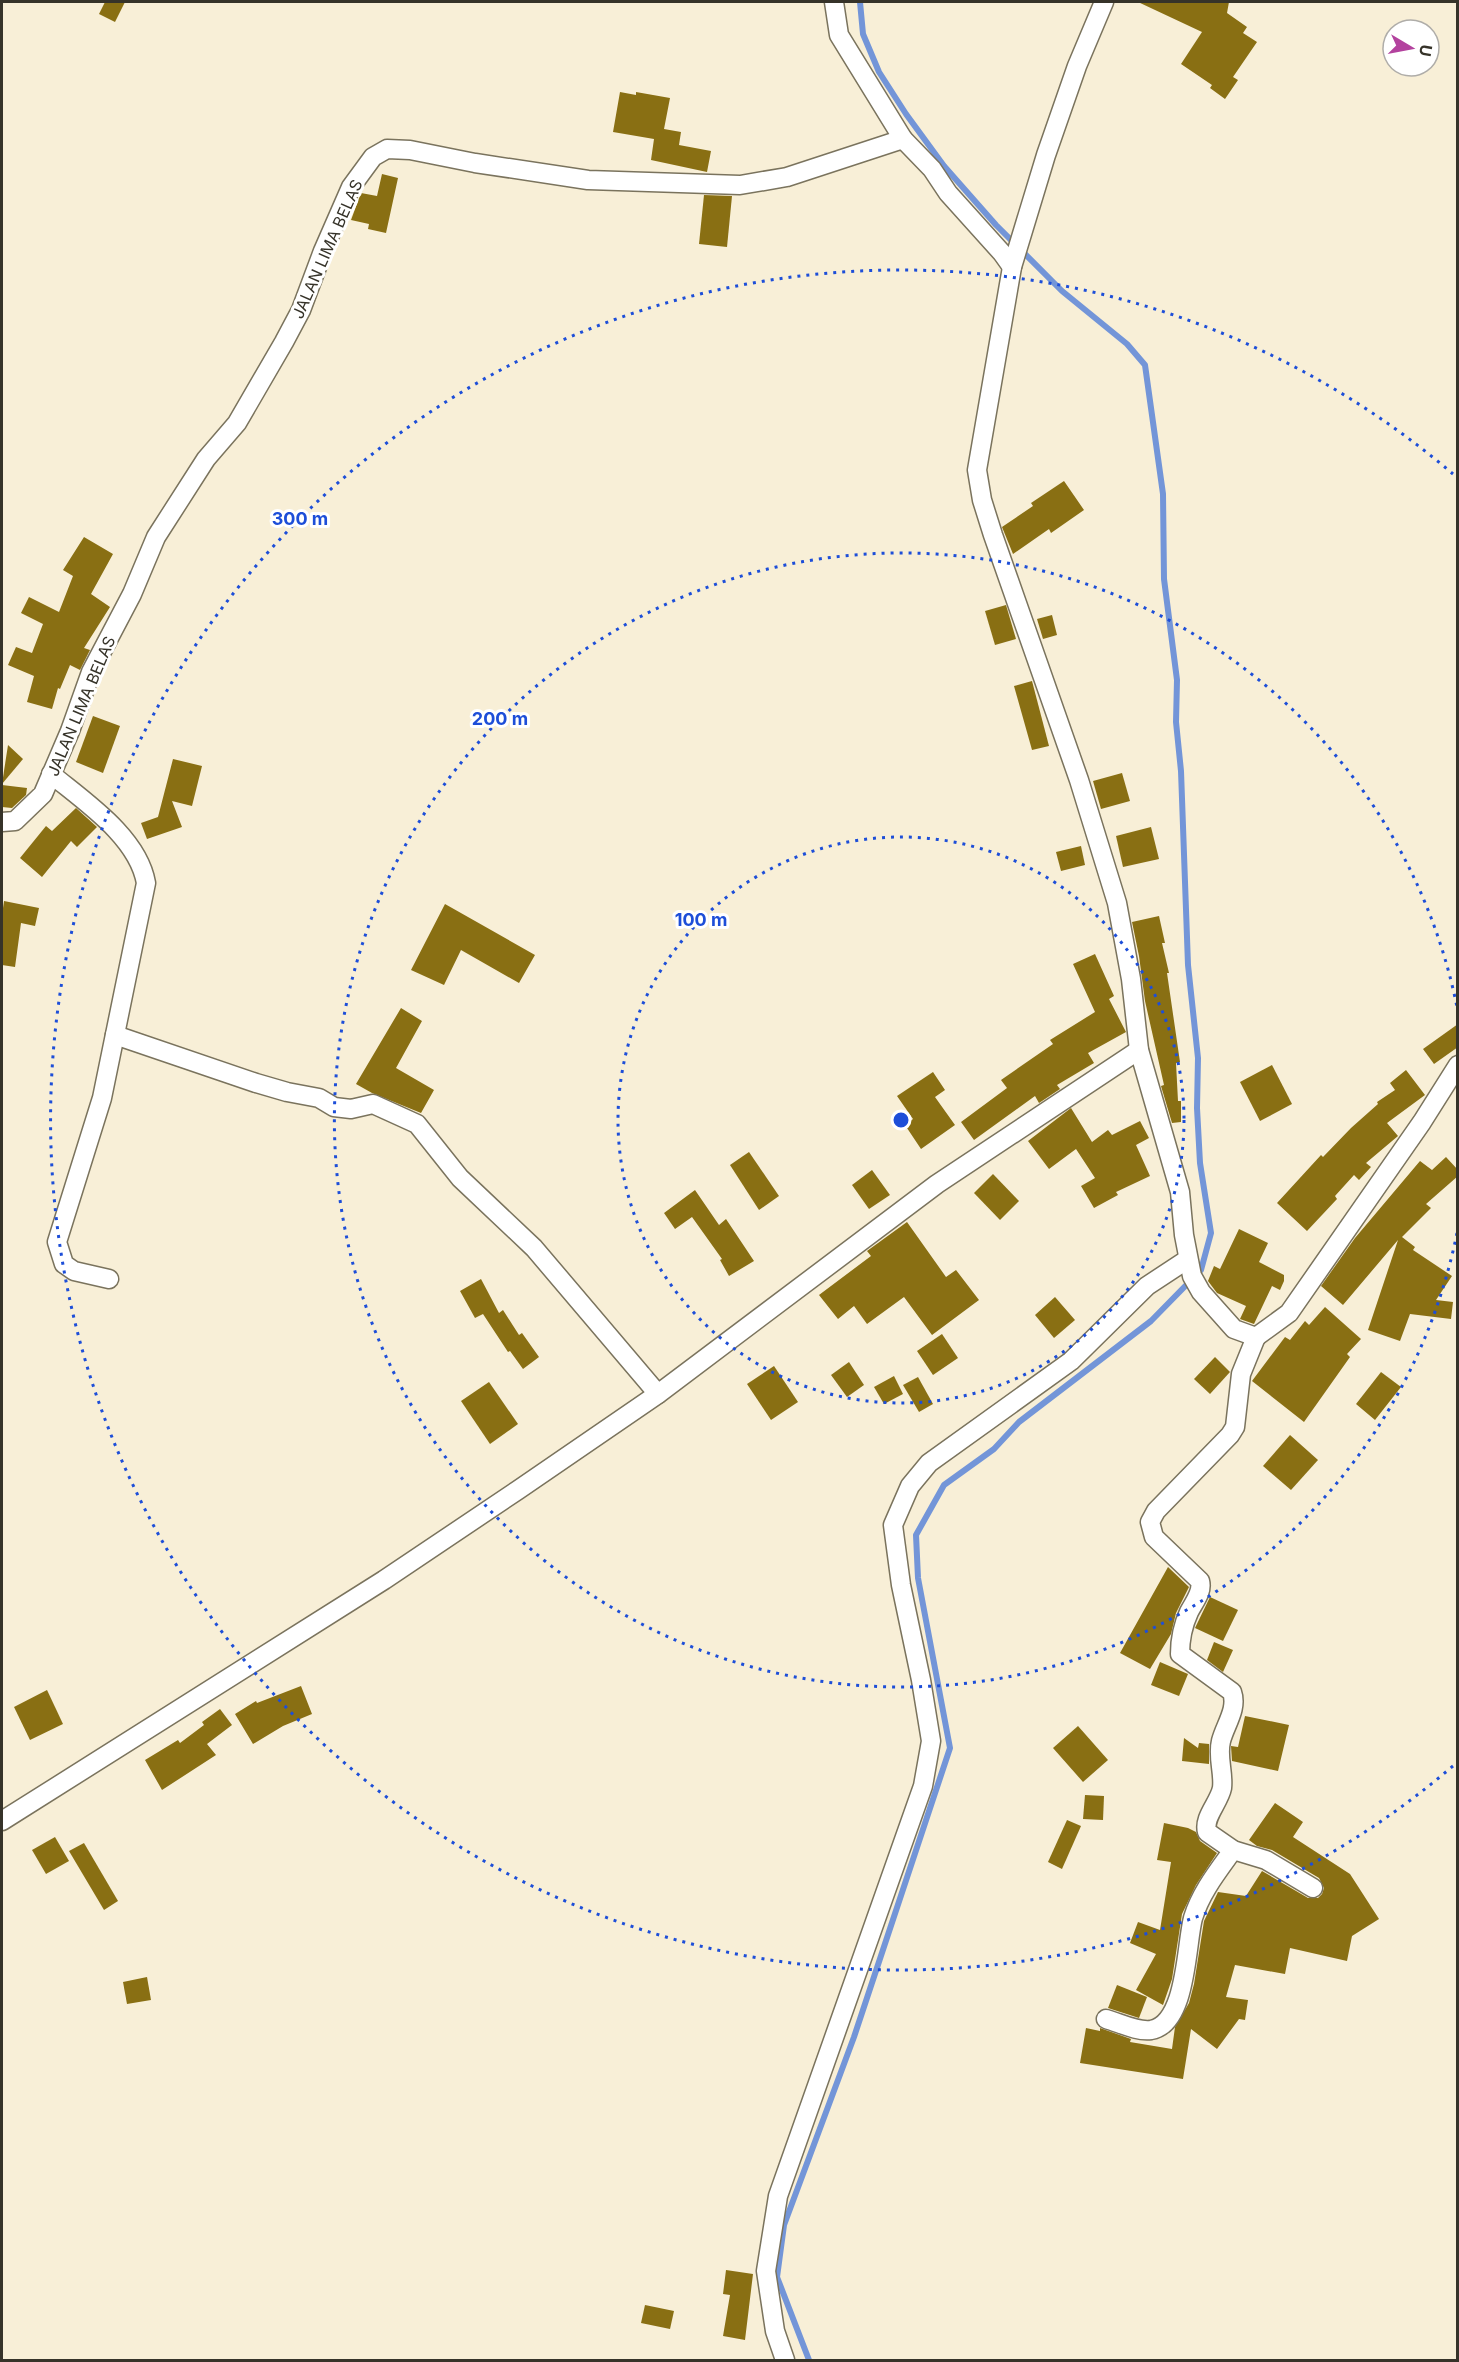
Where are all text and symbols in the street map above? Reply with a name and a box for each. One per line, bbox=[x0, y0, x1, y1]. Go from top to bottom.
north arrow bbox=[1381, 18, 1441, 78]
text: U bbox=[1415, 43, 1437, 58]
street label: JALAN LIMA BELAS bbox=[287, 176, 367, 322]
text: 300 m bbox=[272, 508, 328, 529]
street label: JALAN LIMA BELAS bbox=[42, 633, 120, 779]
text: 200 m bbox=[472, 708, 528, 729]
text: 100 m bbox=[675, 909, 727, 930]
centre of rings bbox=[891, 1110, 911, 1130]

